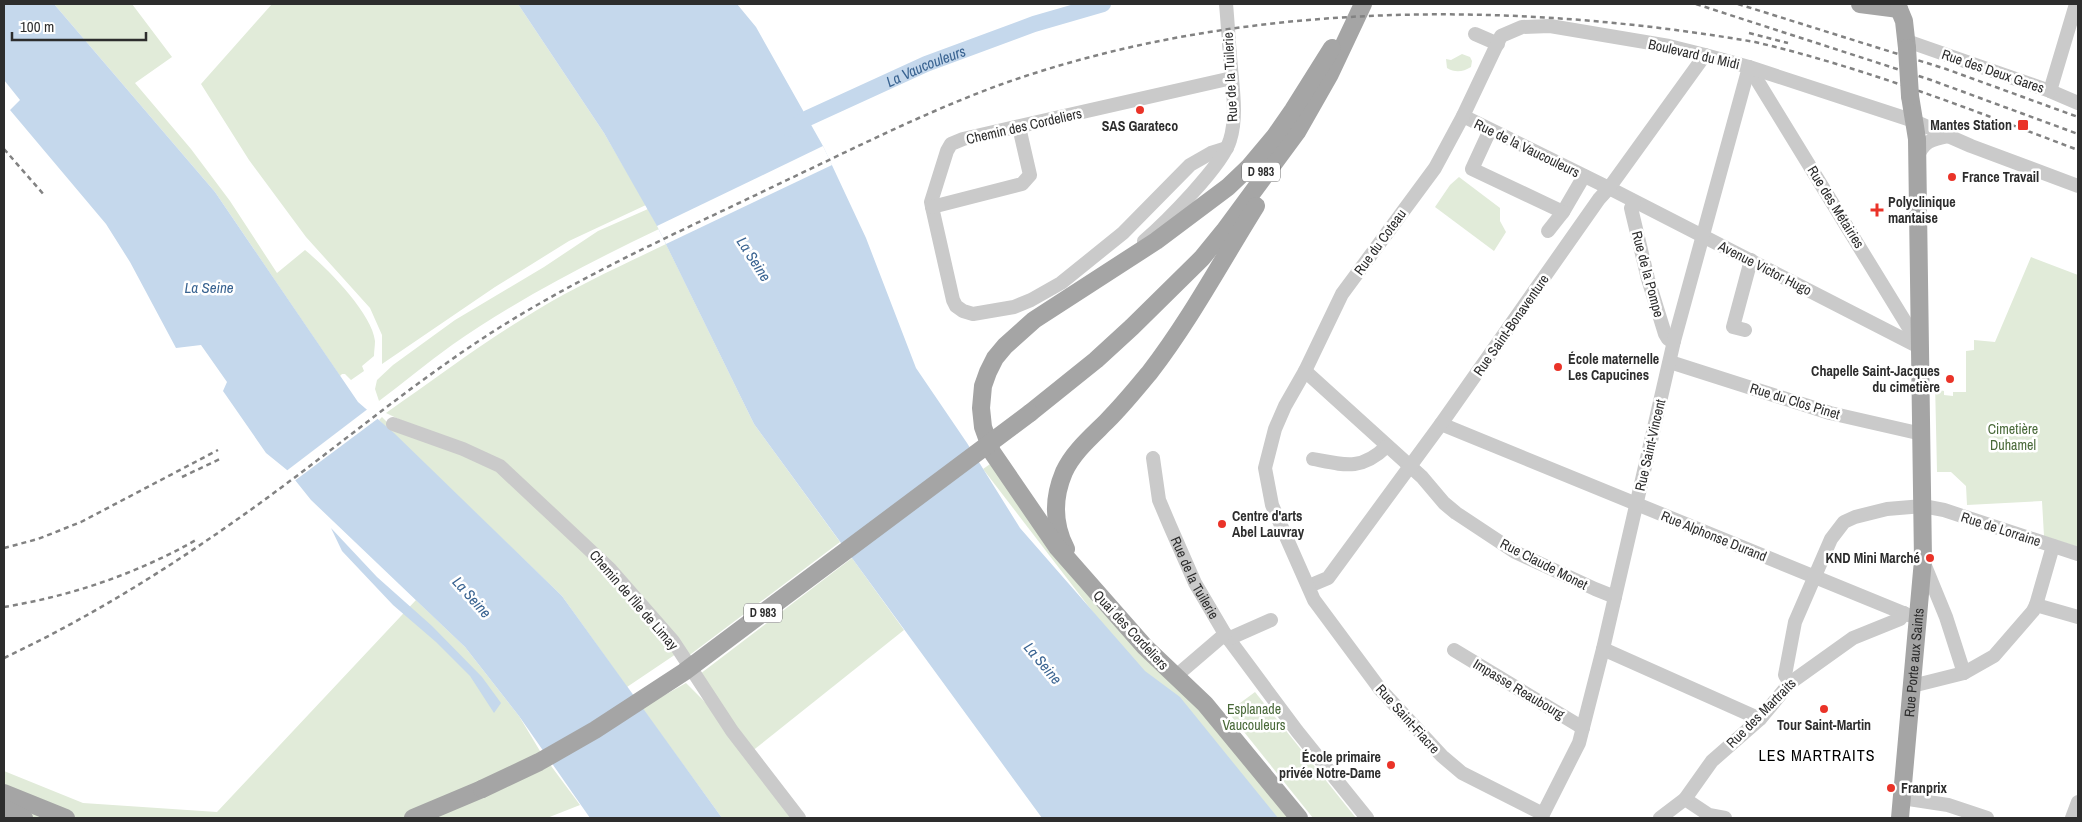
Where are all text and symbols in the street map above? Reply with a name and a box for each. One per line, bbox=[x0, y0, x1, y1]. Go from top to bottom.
scale bar bbox=[12, 10, 146, 42]
text: 100 m bbox=[20, 16, 54, 37]
street label: Rue de la Tuilerie bbox=[1219, 32, 1241, 122]
street label: Boulevard du Midi bbox=[1647, 35, 1741, 73]
water label: La Vaucouleurs bbox=[882, 40, 968, 91]
street label: Rue des Deux Gares bbox=[1939, 45, 2047, 97]
street label: Chemin des Cordeliers bbox=[964, 104, 1084, 148]
marker: SAS Garateco bbox=[1134, 104, 1146, 116]
street label: Rue de la Vaucouleurs bbox=[1471, 115, 1583, 181]
place label: Mantes Station bbox=[1930, 116, 2012, 134]
place label: SAS Garateco bbox=[1102, 117, 1178, 135]
marker: Mantes Station bbox=[2016, 118, 2030, 132]
road number: D 983 bbox=[1242, 162, 1280, 182]
street label: Rue des Métairies bbox=[1804, 162, 1869, 252]
place label: France Travail bbox=[1962, 168, 2039, 186]
marker: France Travail bbox=[1946, 171, 1958, 183]
place label: Polyclinique mantaise bbox=[1888, 193, 1956, 227]
marker: Polyclinique mantaise bbox=[1870, 203, 1884, 217]
street label: Rue du Coteau bbox=[1350, 205, 1410, 279]
street label: Rue de la Pompe bbox=[1628, 229, 1668, 319]
water label: La Seine bbox=[732, 233, 776, 286]
street label: Avenue Victor Hugo bbox=[1714, 236, 1815, 299]
street label: Rue Saint-Bonaventure bbox=[1469, 271, 1553, 379]
water label: La Seine bbox=[184, 277, 234, 298]
place label: École maternelle Les Capucines bbox=[1568, 350, 1659, 384]
marker: École maternelle Les Capucines bbox=[1552, 361, 1564, 373]
place label: Chapelle Saint-Jacques du cimetière bbox=[1811, 362, 1940, 396]
marker: Chapelle Saint-Jacques du cimetière bbox=[1944, 373, 1956, 385]
street label: Rue du Clos Pinet bbox=[1748, 379, 1842, 423]
street label: Rue Saint-Vincent bbox=[1631, 397, 1669, 493]
park label: Cimetière Duhamel bbox=[1988, 420, 2038, 454]
place label: Centre d'arts Abel Lauvray bbox=[1232, 507, 1305, 541]
street label: Rue Alphonse Durand bbox=[1659, 507, 1769, 565]
street label: Rue de Lorraine bbox=[1959, 508, 2043, 550]
marker: Centre d'arts Abel Lauvray bbox=[1216, 518, 1228, 530]
street label: Rue de la Tuilerie bbox=[1167, 534, 1223, 622]
street label: Rue Claude Monet bbox=[1497, 534, 1591, 594]
street label: Chemin de l'Île de Limay bbox=[586, 546, 682, 654]
place label: KND Mini Marché bbox=[1826, 549, 1920, 567]
marker: KND Mini Marché bbox=[1924, 552, 1936, 564]
water label: La Seine bbox=[448, 572, 496, 622]
street label: Quai des Cordeliers bbox=[1089, 586, 1173, 674]
road number: D 983 bbox=[744, 604, 782, 622]
street label: Rue Porte aux Saints bbox=[1900, 607, 1928, 718]
water label: La Seine bbox=[1019, 637, 1067, 689]
street label: Impasse Reaubourg bbox=[1470, 655, 1568, 724]
street label: Rue des Martraits bbox=[1722, 674, 1800, 752]
street label: Rue Saint-Fiacre bbox=[1372, 680, 1444, 758]
park label: Esplanade Vaucouleurs bbox=[1223, 700, 1286, 734]
marker: Tour Saint-Martin bbox=[1818, 703, 1830, 715]
place label: Tour Saint-Martin bbox=[1777, 716, 1871, 734]
district label: LES MARTRAITS bbox=[1758, 744, 1876, 766]
place label: École primaire privée Notre-Dame bbox=[1279, 748, 1381, 782]
marker: École primaire privée Notre-Dame bbox=[1385, 759, 1397, 771]
place label: Franprix bbox=[1901, 779, 1948, 797]
marker: Franprix bbox=[1885, 782, 1897, 794]

